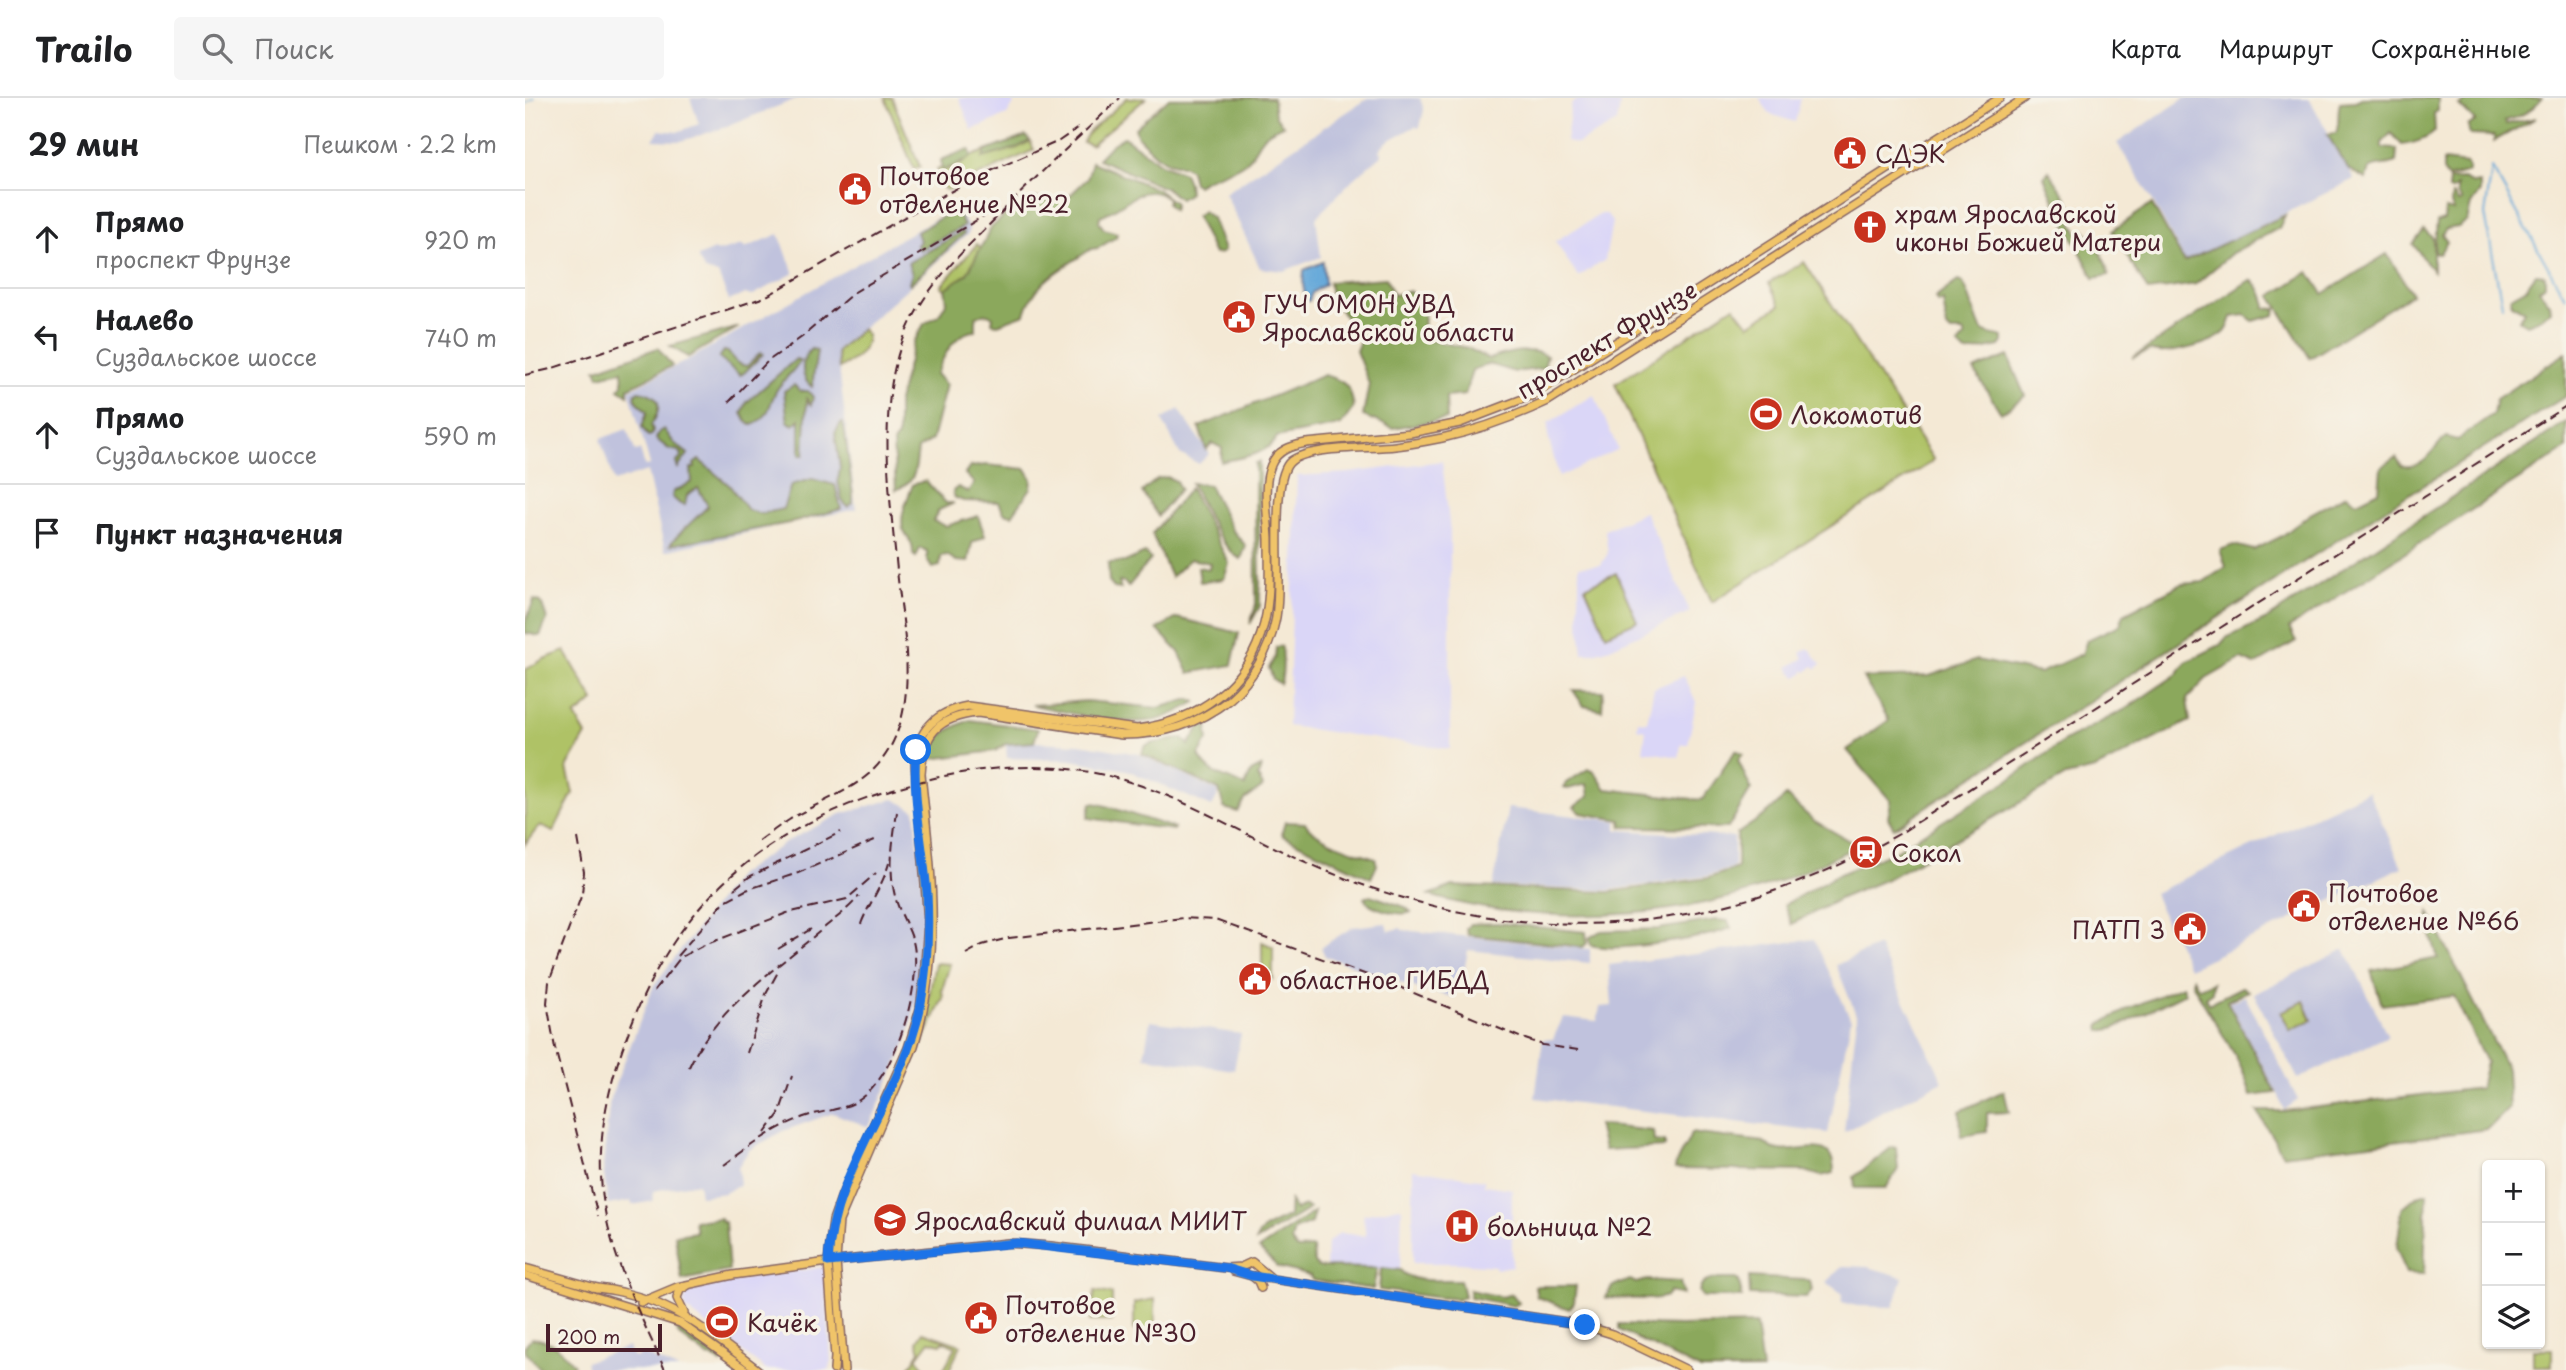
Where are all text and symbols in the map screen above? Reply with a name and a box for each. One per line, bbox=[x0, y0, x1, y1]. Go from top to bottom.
search box bbox=[174, 17, 664, 80]
text: Trailo bbox=[35, 23, 132, 73]
icon: search bbox=[198, 29, 236, 67]
text: Поиск bbox=[254, 29, 333, 68]
text: Карта bbox=[2110, 30, 2181, 66]
text: Маршрут bbox=[2219, 30, 2333, 66]
text: Сохранённые bbox=[2371, 30, 2531, 66]
text: 29 мин bbox=[28, 121, 139, 166]
text: Пешком · 2.2 km bbox=[304, 126, 497, 161]
public building icon: СДЭК bbox=[1831, 134, 1869, 172]
place label: СДЭК bbox=[1875, 135, 1945, 171]
place label: Почтовое отделение №22 bbox=[879, 157, 1069, 221]
public building icon: Почтовое отделение №22 bbox=[836, 170, 874, 208]
place label: храм Ярославской иконы Божией Матери bbox=[1895, 195, 2161, 259]
text: Прямо bbox=[95, 202, 184, 241]
church icon: храм Ярославской иконы Божией Матери bbox=[1851, 208, 1889, 246]
icon: ahead bbox=[28, 220, 66, 258]
text: 920 m bbox=[424, 222, 497, 257]
text: проспект Фрунзе bbox=[95, 241, 291, 276]
street label: проспект Фрунзе bbox=[1509, 271, 1703, 407]
place label: ГУЧ ОМОН УВД Ярославской области bbox=[1262, 285, 1515, 349]
public building icon: ГУЧ ОМОН УВД Ярославской области bbox=[1220, 298, 1258, 336]
text: Налево bbox=[95, 300, 193, 339]
icon: left bbox=[28, 318, 66, 356]
text: 740 m bbox=[425, 320, 497, 355]
text: Суздальское шоссе bbox=[95, 339, 317, 374]
sports icon: Локомотив bbox=[1747, 395, 1785, 433]
place label: Локомотив bbox=[1791, 396, 1922, 432]
text: Прямо bbox=[95, 398, 184, 437]
icon: ahead bbox=[28, 416, 66, 454]
text: 590 m bbox=[423, 418, 497, 453]
text: Суздальское шоссе bbox=[95, 437, 317, 472]
icon: arrive bbox=[28, 514, 66, 552]
text: Пункт назначения bbox=[95, 514, 343, 553]
route start bbox=[900, 734, 931, 765]
station icon: Сокол bbox=[1847, 833, 1885, 871]
place label: Сокол bbox=[1891, 834, 1962, 870]
place label: Почтовое отделение №66 bbox=[2328, 874, 2519, 938]
public building icon: Почтовое отделение №66 bbox=[2285, 887, 2323, 925]
public building icon: ПАТП 3 bbox=[2171, 910, 2209, 948]
place label: ПАТП 3 bbox=[2072, 911, 2165, 947]
public building icon: областное ГИБДД bbox=[1236, 960, 1274, 998]
place label: областное ГИБДД bbox=[1279, 961, 1490, 997]
map controls bbox=[2482, 1160, 2545, 1349]
button: + bbox=[2482, 1160, 2545, 1223]
school or university icon: Ярославский филиал МИИТ bbox=[871, 1201, 909, 1239]
place label: Ярославский филиал МИИТ bbox=[914, 1202, 1247, 1238]
hospital icon: больница №2 bbox=[1443, 1207, 1481, 1245]
place label: больница №2 bbox=[1487, 1208, 1653, 1244]
button: − bbox=[2482, 1223, 2545, 1286]
place label: Почтовое отделение №30 bbox=[1005, 1286, 1196, 1350]
button: layers bbox=[2482, 1286, 2545, 1349]
public building icon: Почтовое отделение №30 bbox=[962, 1299, 1000, 1337]
sports icon: Качёк bbox=[703, 1303, 741, 1341]
place label: Качёк bbox=[747, 1304, 818, 1340]
route end bbox=[1569, 1309, 1600, 1340]
scale bar bbox=[546, 1321, 661, 1353]
text: 200 m bbox=[557, 1322, 620, 1350]

